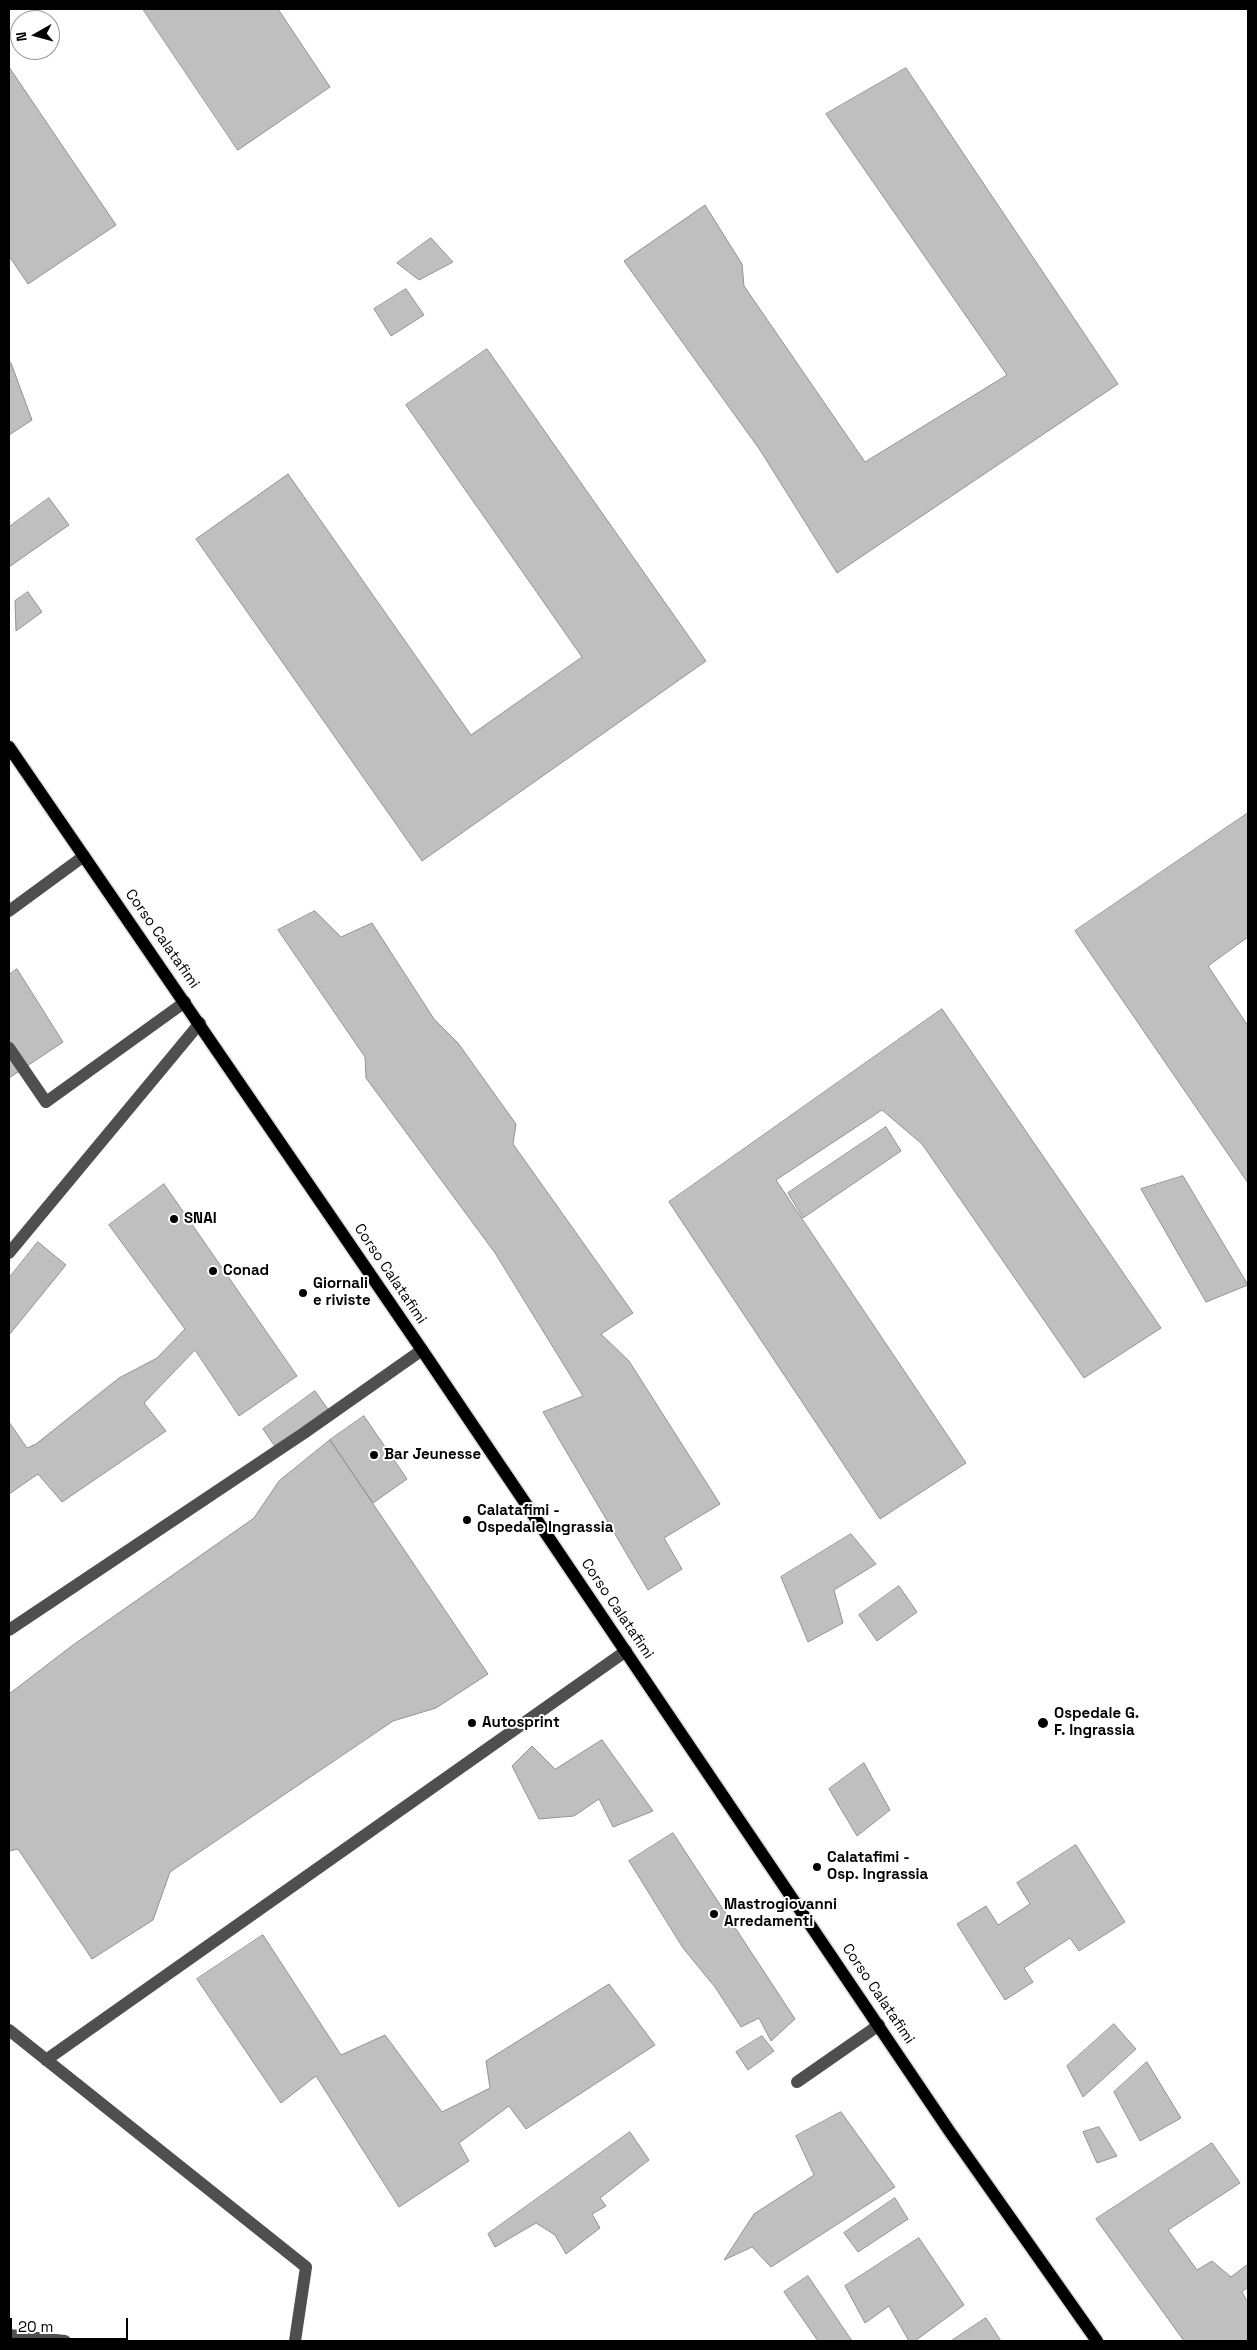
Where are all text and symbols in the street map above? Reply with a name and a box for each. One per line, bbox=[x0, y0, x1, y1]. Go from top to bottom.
north arrow bbox=[10, 10, 60, 60]
text: N bbox=[12, 31, 31, 42]
street label: Corso Calatafimi bbox=[121, 886, 203, 992]
place label: SNAI bbox=[184, 1210, 217, 1228]
marker: SNAI bbox=[168, 1213, 180, 1225]
street label: Corso Calatafimi bbox=[350, 1220, 430, 1328]
place label: Conad bbox=[223, 1262, 269, 1280]
marker: Conad bbox=[207, 1265, 219, 1277]
place label: Giornali e riviste bbox=[313, 1275, 371, 1310]
marker: Giornali e riviste bbox=[297, 1287, 309, 1299]
place label: Bar Jeunesse bbox=[384, 1446, 481, 1464]
marker: Bar Jeunesse bbox=[368, 1449, 380, 1461]
place label: Calatafimi - Ospedale Ingrassia bbox=[477, 1502, 613, 1537]
marker: Calatafimi - Ospedale Ingrassia bbox=[461, 1514, 473, 1526]
street label: Corso Calatafimi bbox=[577, 1555, 657, 1663]
place label: Ospedale G. F. Ingrassia bbox=[1054, 1705, 1139, 1740]
place label: Autosprint bbox=[482, 1714, 560, 1732]
marker: Ospedale G. F. Ingrassia bbox=[1036, 1716, 1050, 1730]
marker: Autosprint bbox=[466, 1717, 478, 1729]
place label: Calatafimi - Osp. Ingrassia bbox=[827, 1849, 928, 1884]
marker: Calatafimi - Osp. Ingrassia bbox=[811, 1861, 823, 1873]
place label: Mastrogiovanni Arredamenti bbox=[724, 1896, 837, 1931]
marker: Mastrogiovanni Arredamenti bbox=[708, 1908, 720, 1920]
street label: Corso Calatafimi bbox=[838, 1940, 918, 2048]
scale bar bbox=[12, 2308, 130, 2340]
text: 20 m bbox=[18, 2317, 53, 2336]

